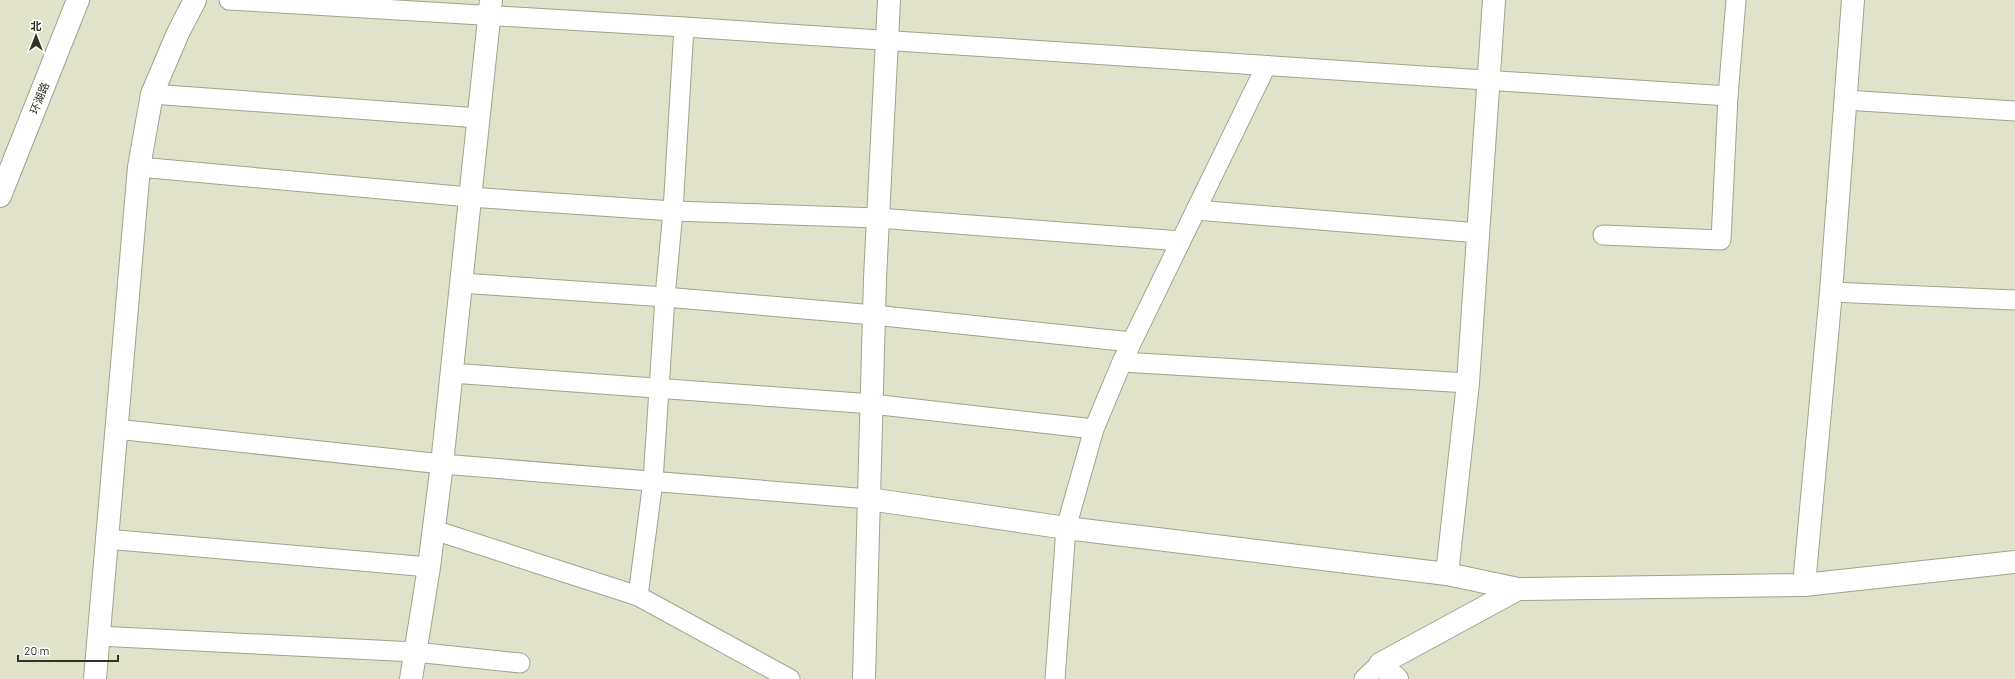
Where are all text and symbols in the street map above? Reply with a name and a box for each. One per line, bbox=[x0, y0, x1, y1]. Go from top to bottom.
north arrow bbox=[16, 16, 56, 56]
text: 北 bbox=[31, 19, 42, 32]
street label: 环湖路 bbox=[27, 80, 51, 116]
scale bar bbox=[18, 637, 118, 663]
text: 20 m bbox=[24, 643, 50, 657]

